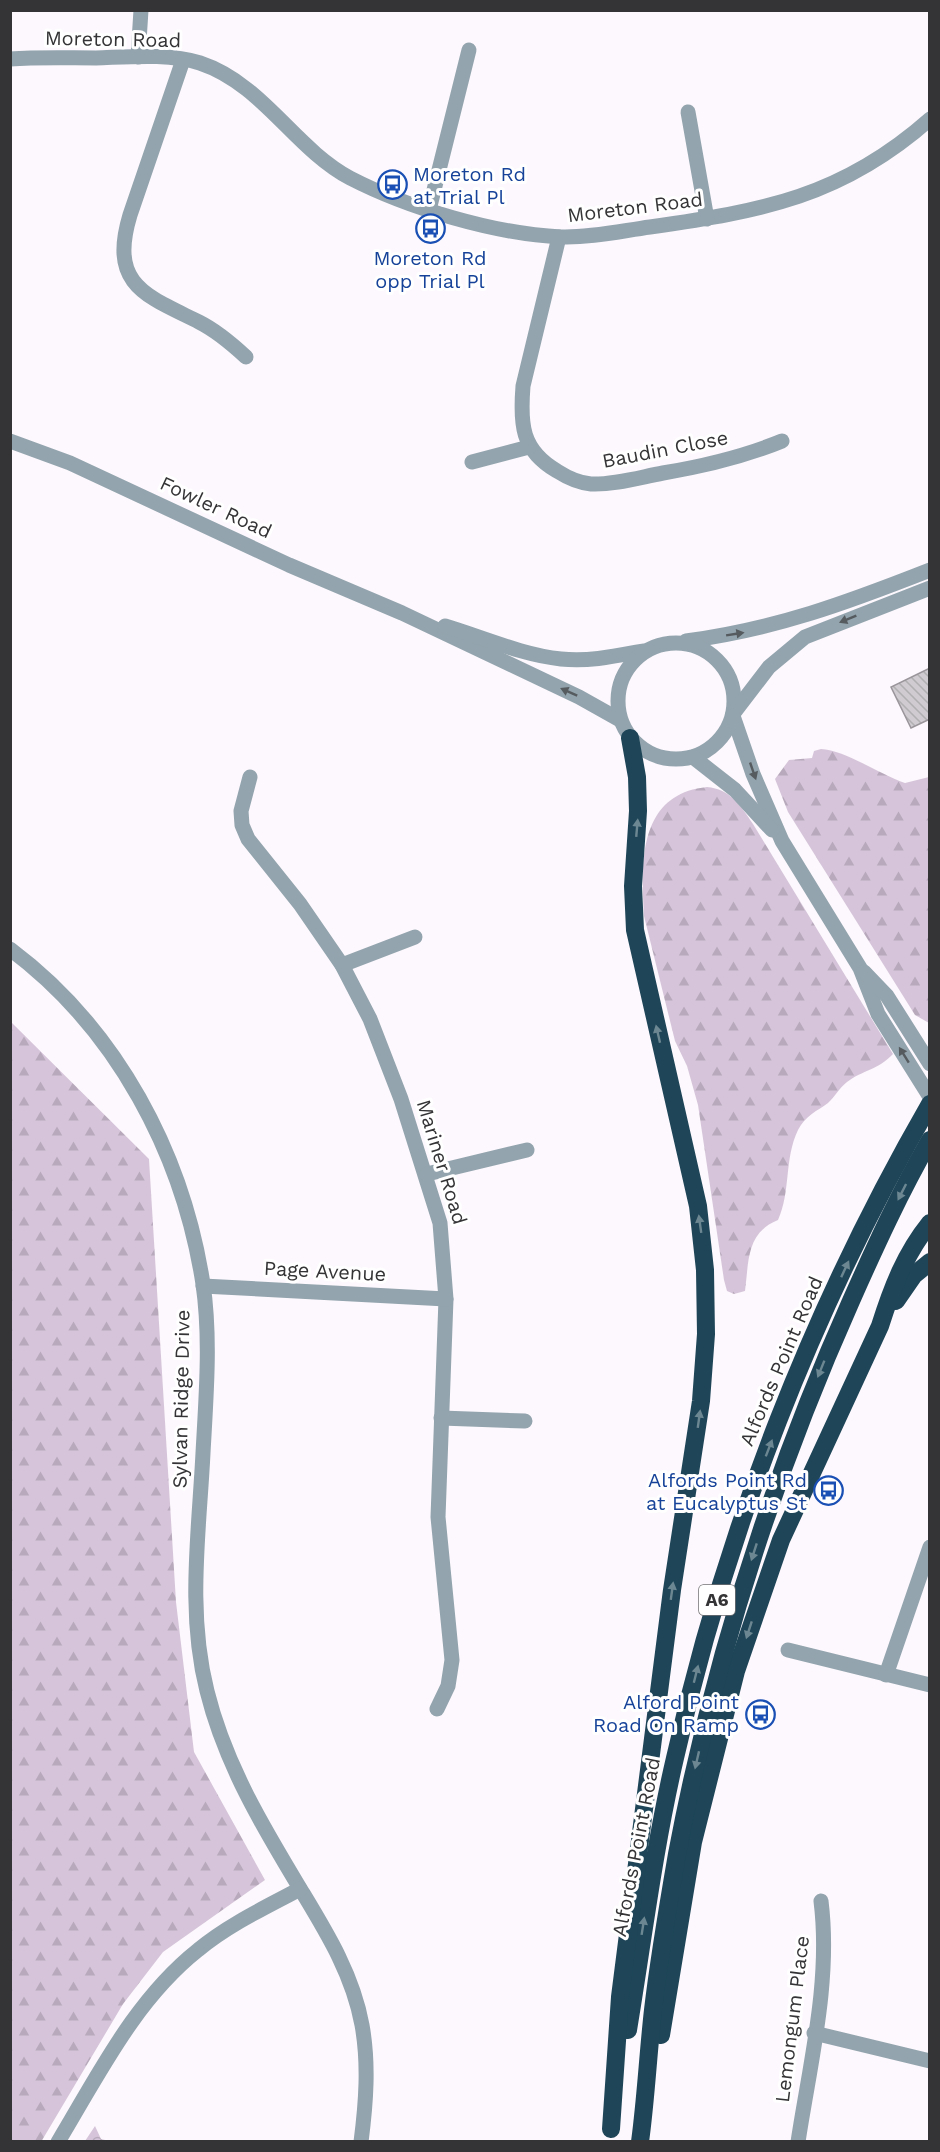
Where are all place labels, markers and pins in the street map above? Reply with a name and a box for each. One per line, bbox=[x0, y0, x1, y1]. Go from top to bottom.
place label: Moreton Rd at Trial Pl bbox=[413, 162, 526, 209]
bus stop icon: Moreton Rd at Trial Pl bbox=[376, 169, 408, 201]
bus stop icon: Moreton Rd opp Trial Pl bbox=[414, 212, 446, 244]
place label: Moreton Rd opp Trial Pl bbox=[373, 246, 487, 293]
place label: Alfords Point Rd at Eucalyptus St bbox=[646, 1468, 808, 1515]
bus stop icon: Alfords Point Rd at Eucalyptus St bbox=[812, 1475, 844, 1507]
place label: Alford Point Road On Ramp bbox=[593, 1690, 740, 1737]
bus stop icon: Alford Point Road On Ramp bbox=[744, 1698, 776, 1730]

